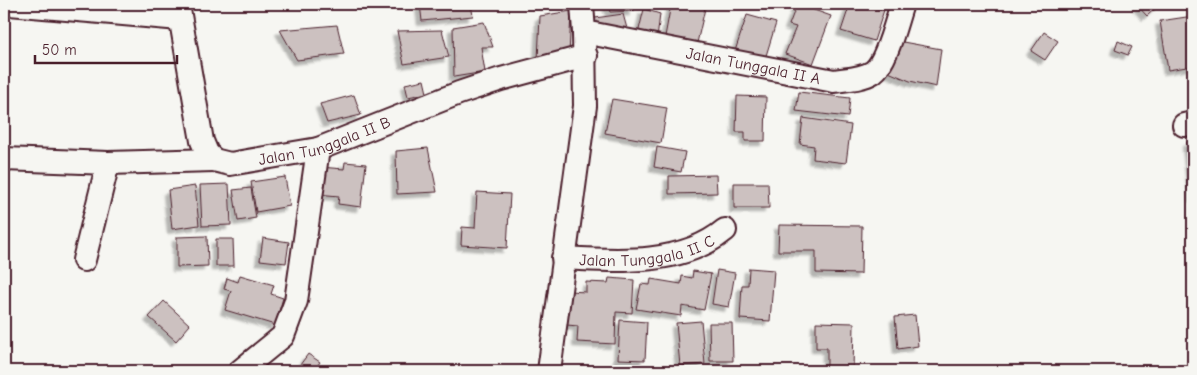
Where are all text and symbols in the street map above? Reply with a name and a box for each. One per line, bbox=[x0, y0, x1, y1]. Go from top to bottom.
scale bar bbox=[35, 32, 178, 64]
text: 50 m bbox=[42, 41, 77, 59]
street label: Jalan Tunggala II A bbox=[684, 44, 822, 88]
street label: Jalan Tunggala II B bbox=[257, 113, 393, 169]
street label: Jalan Tunggala II C bbox=[579, 232, 718, 270]

